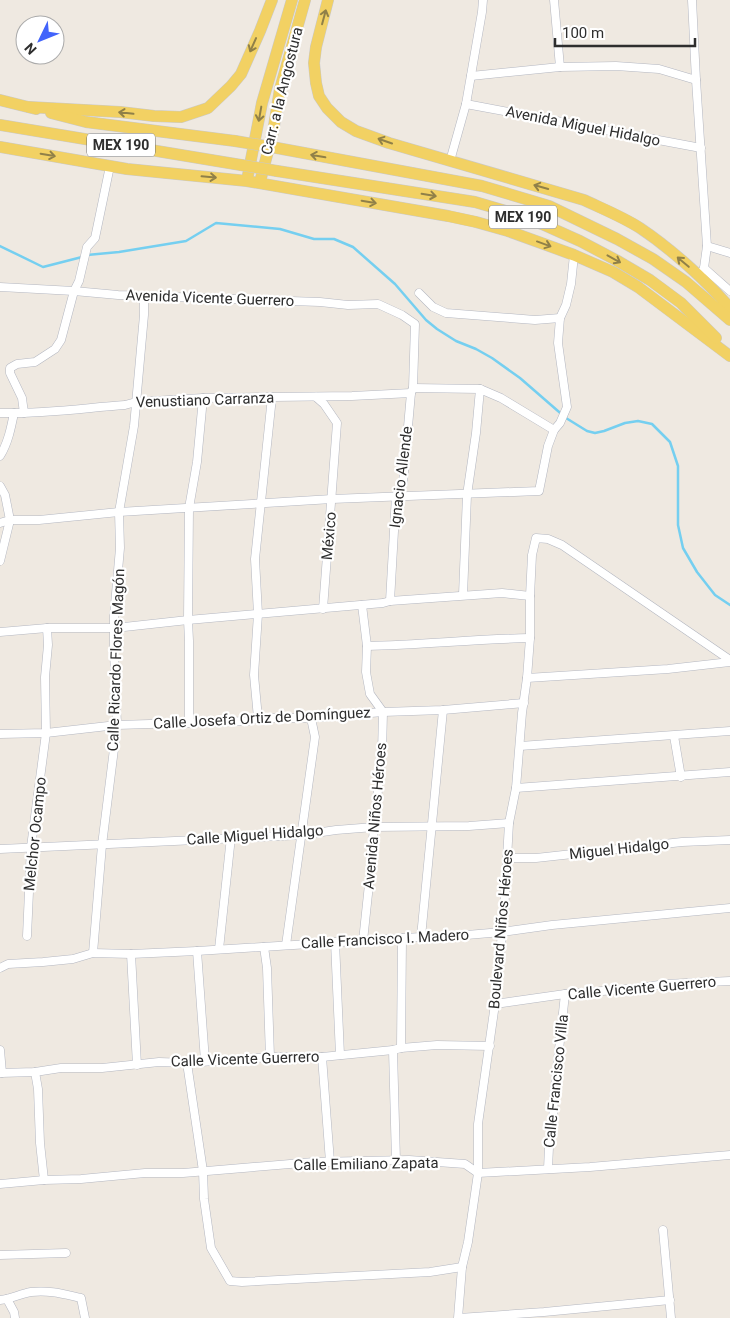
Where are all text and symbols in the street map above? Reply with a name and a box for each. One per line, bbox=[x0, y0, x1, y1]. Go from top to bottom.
one-way arrow bbox=[319, 10, 329, 26]
north arrow bbox=[15, 15, 65, 65]
scale bar bbox=[555, 15, 695, 47]
text: 100 m bbox=[562, 24, 604, 42]
street label: Carr. a la Angostura bbox=[257, 25, 307, 157]
one-way arrow bbox=[248, 37, 258, 52]
text: N bbox=[21, 40, 40, 58]
street label: Avenida Miguel Hidalgo bbox=[504, 102, 662, 150]
one-way arrow bbox=[255, 106, 265, 122]
one-way arrow bbox=[118, 108, 134, 118]
road number: MEX 190 bbox=[87, 134, 155, 156]
one-way arrow bbox=[377, 136, 393, 145]
one-way arrow bbox=[40, 150, 56, 160]
one-way arrow bbox=[311, 150, 327, 160]
one-way arrow bbox=[201, 172, 217, 182]
one-way arrow bbox=[533, 181, 549, 191]
one-way arrow bbox=[421, 190, 437, 200]
one-way arrow bbox=[361, 198, 377, 208]
road number: MEX 190 bbox=[489, 206, 557, 228]
one-way arrow bbox=[536, 240, 551, 249]
one-way arrow bbox=[607, 254, 622, 264]
one-way arrow bbox=[676, 256, 689, 268]
street label: Avenida Vicente Guerrero bbox=[125, 286, 295, 310]
street label: Venustiano Carranza bbox=[135, 389, 275, 411]
street label: Ignacio Allende bbox=[386, 425, 416, 529]
street label: México bbox=[318, 511, 340, 561]
street label: Calle Ricardo Flores Magón bbox=[104, 568, 128, 752]
street label: Calle Josefa Ortiz de Domínguez bbox=[153, 703, 371, 733]
street label: Avenida Niños Héroes bbox=[360, 742, 390, 890]
street label: Melchor Ocampo bbox=[20, 776, 50, 892]
street label: Calle Miguel Hidalgo bbox=[186, 821, 324, 849]
street label: Miguel Hidalgo bbox=[568, 835, 670, 863]
street label: Boulevard Niños Héroes bbox=[485, 848, 517, 1010]
street label: Calle Francisco I. Madero bbox=[300, 926, 470, 952]
street label: Calle Vicente Guerrero bbox=[567, 973, 717, 1003]
street label: Calle Francisco Villa bbox=[540, 1013, 572, 1149]
street label: Calle Vicente Guerrero bbox=[170, 1047, 320, 1071]
street label: Calle Emiliano Zapata bbox=[293, 1154, 439, 1174]

